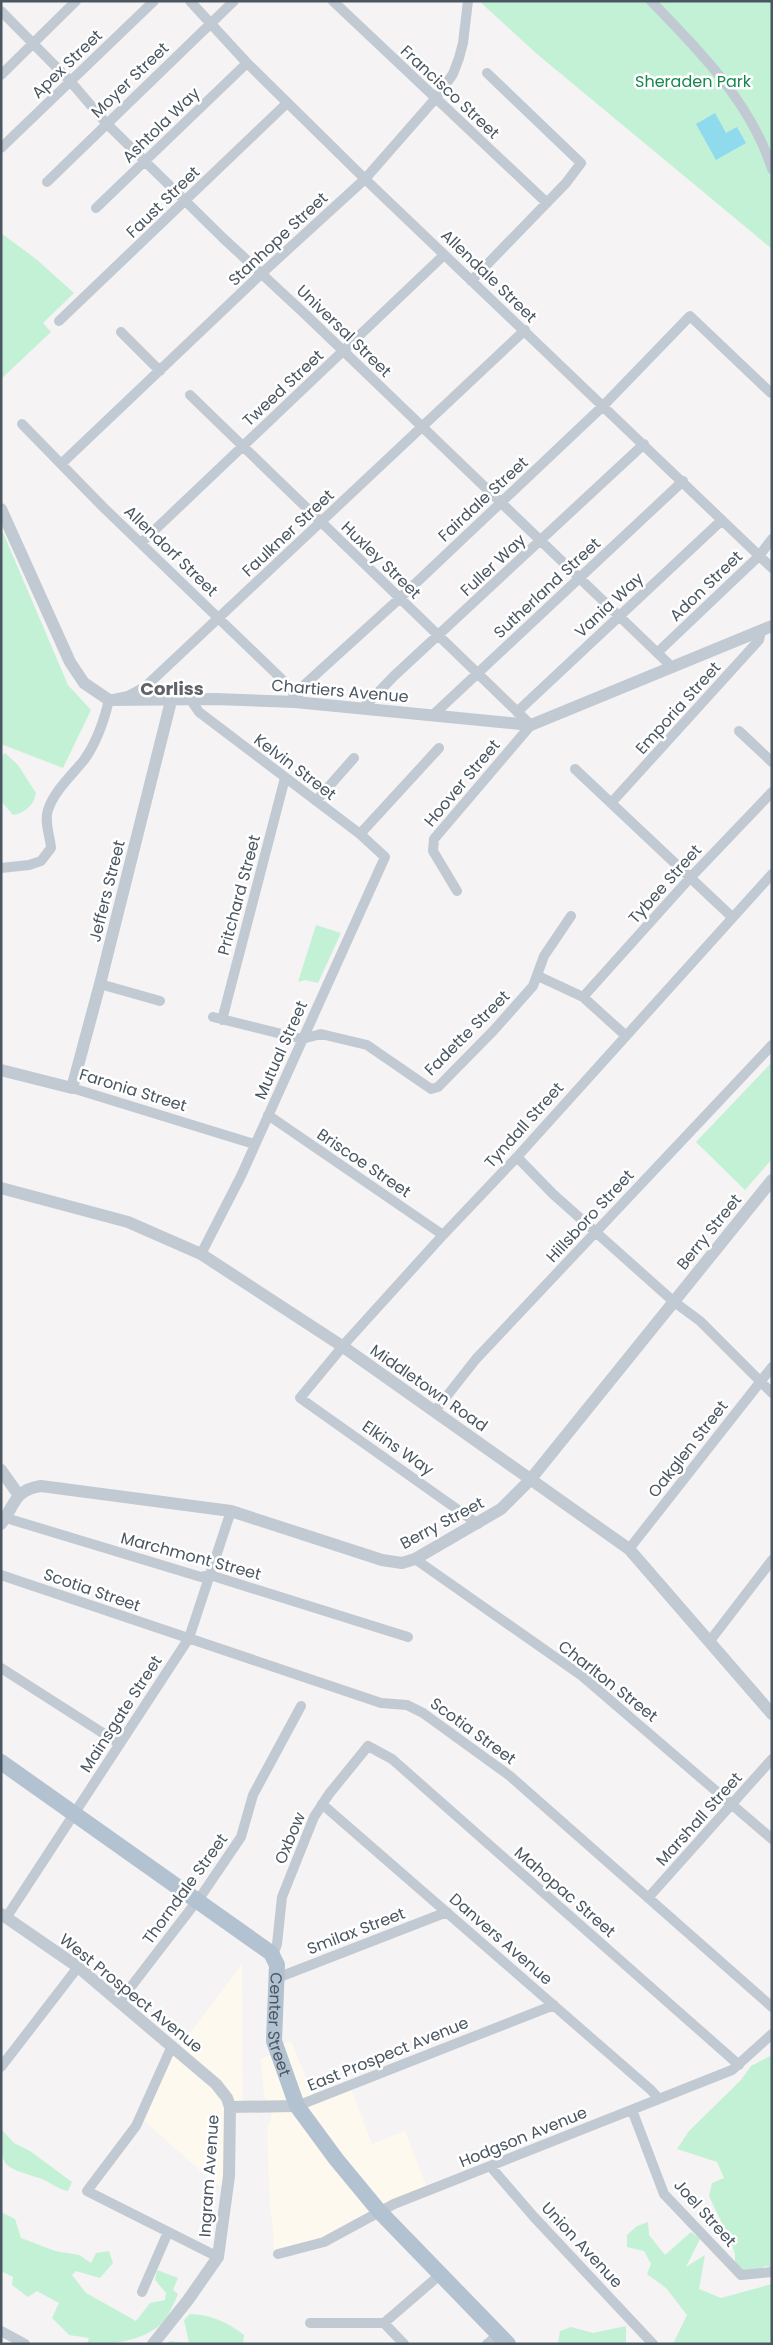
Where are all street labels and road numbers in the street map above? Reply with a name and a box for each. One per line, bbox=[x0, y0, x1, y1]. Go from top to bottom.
street label: Apex Street bbox=[27, 24, 108, 104]
street label: Moyer Street bbox=[86, 37, 174, 123]
street label: Francisco Street bbox=[395, 40, 505, 144]
street label: Ashtola Way bbox=[117, 82, 205, 168]
street label: Faust Street bbox=[121, 161, 205, 243]
street label: Stanhope Street bbox=[223, 187, 333, 291]
street label: Allendale Street bbox=[436, 224, 542, 328]
street label: Universal Street bbox=[291, 280, 397, 382]
street label: Tweed Street bbox=[237, 344, 329, 432]
street label: Fairdale Street bbox=[433, 451, 533, 547]
street label: Faulkner Street bbox=[237, 484, 339, 582]
street label: Allendorf Street bbox=[119, 500, 223, 602]
street label: Huxley Street bbox=[336, 516, 426, 604]
street label: Fuller Way bbox=[455, 529, 531, 601]
street label: Sutherland Street bbox=[489, 532, 606, 644]
street label: Adon Street bbox=[664, 545, 748, 627]
street label: Vania Way bbox=[570, 567, 648, 643]
street label: Emporia Street bbox=[630, 656, 726, 759]
street label: Chartiers Avenue bbox=[270, 674, 410, 708]
street label: Kelvin Street bbox=[249, 728, 341, 806]
street label: Hoover Street bbox=[419, 734, 505, 832]
street label: Pritchard Street bbox=[212, 832, 266, 958]
street label: Jeffers Street bbox=[83, 837, 131, 944]
street label: Tybee Street bbox=[623, 839, 707, 929]
street label: Fadette Street bbox=[419, 985, 515, 1081]
street label: Mutual Street bbox=[249, 997, 313, 1103]
street label: Faronia Street bbox=[76, 1063, 190, 1117]
street label: Tyndall Street bbox=[479, 1077, 569, 1173]
street label: Briscoe Street bbox=[312, 1123, 416, 1203]
street label: Hillsboro Street bbox=[541, 1164, 639, 1268]
street label: Berry Street bbox=[671, 1189, 747, 1275]
street label: Middletown Road bbox=[366, 1339, 492, 1437]
street label: Oakglen Street bbox=[643, 1395, 733, 1502]
street label: Elkins Way bbox=[358, 1415, 438, 1481]
street label: Berry Street bbox=[396, 1491, 488, 1555]
street label: Marchmont Street bbox=[118, 1526, 264, 1586]
street label: Scotia Street bbox=[40, 1563, 144, 1617]
street label: Charlton Street bbox=[553, 1635, 663, 1727]
street label: Mainsgate Street bbox=[74, 1651, 168, 1777]
street label: Scotia Street bbox=[425, 1692, 521, 1770]
street label: Marshall Street bbox=[651, 1767, 747, 1871]
street label: Oxbow bbox=[269, 1808, 311, 1868]
street label: Thorndale Street bbox=[137, 1829, 233, 1949]
street label: Mahopac Street bbox=[509, 1841, 621, 1943]
street label: Danvers Avenue bbox=[444, 1888, 558, 1990]
street label: Smilax Street bbox=[304, 1902, 409, 1960]
street label: West Prospect Avenue bbox=[54, 1928, 208, 2058]
street label: Center Street bbox=[263, 1972, 297, 2079]
street label: East Prospect Avenue bbox=[304, 2011, 472, 2097]
street label: Hodgson Avenue bbox=[456, 2101, 590, 2173]
street label: Ingram Avenue bbox=[193, 2114, 225, 2238]
street label: Joel Street bbox=[668, 2174, 742, 2252]
street label: Union Avenue bbox=[536, 2197, 628, 2293]

